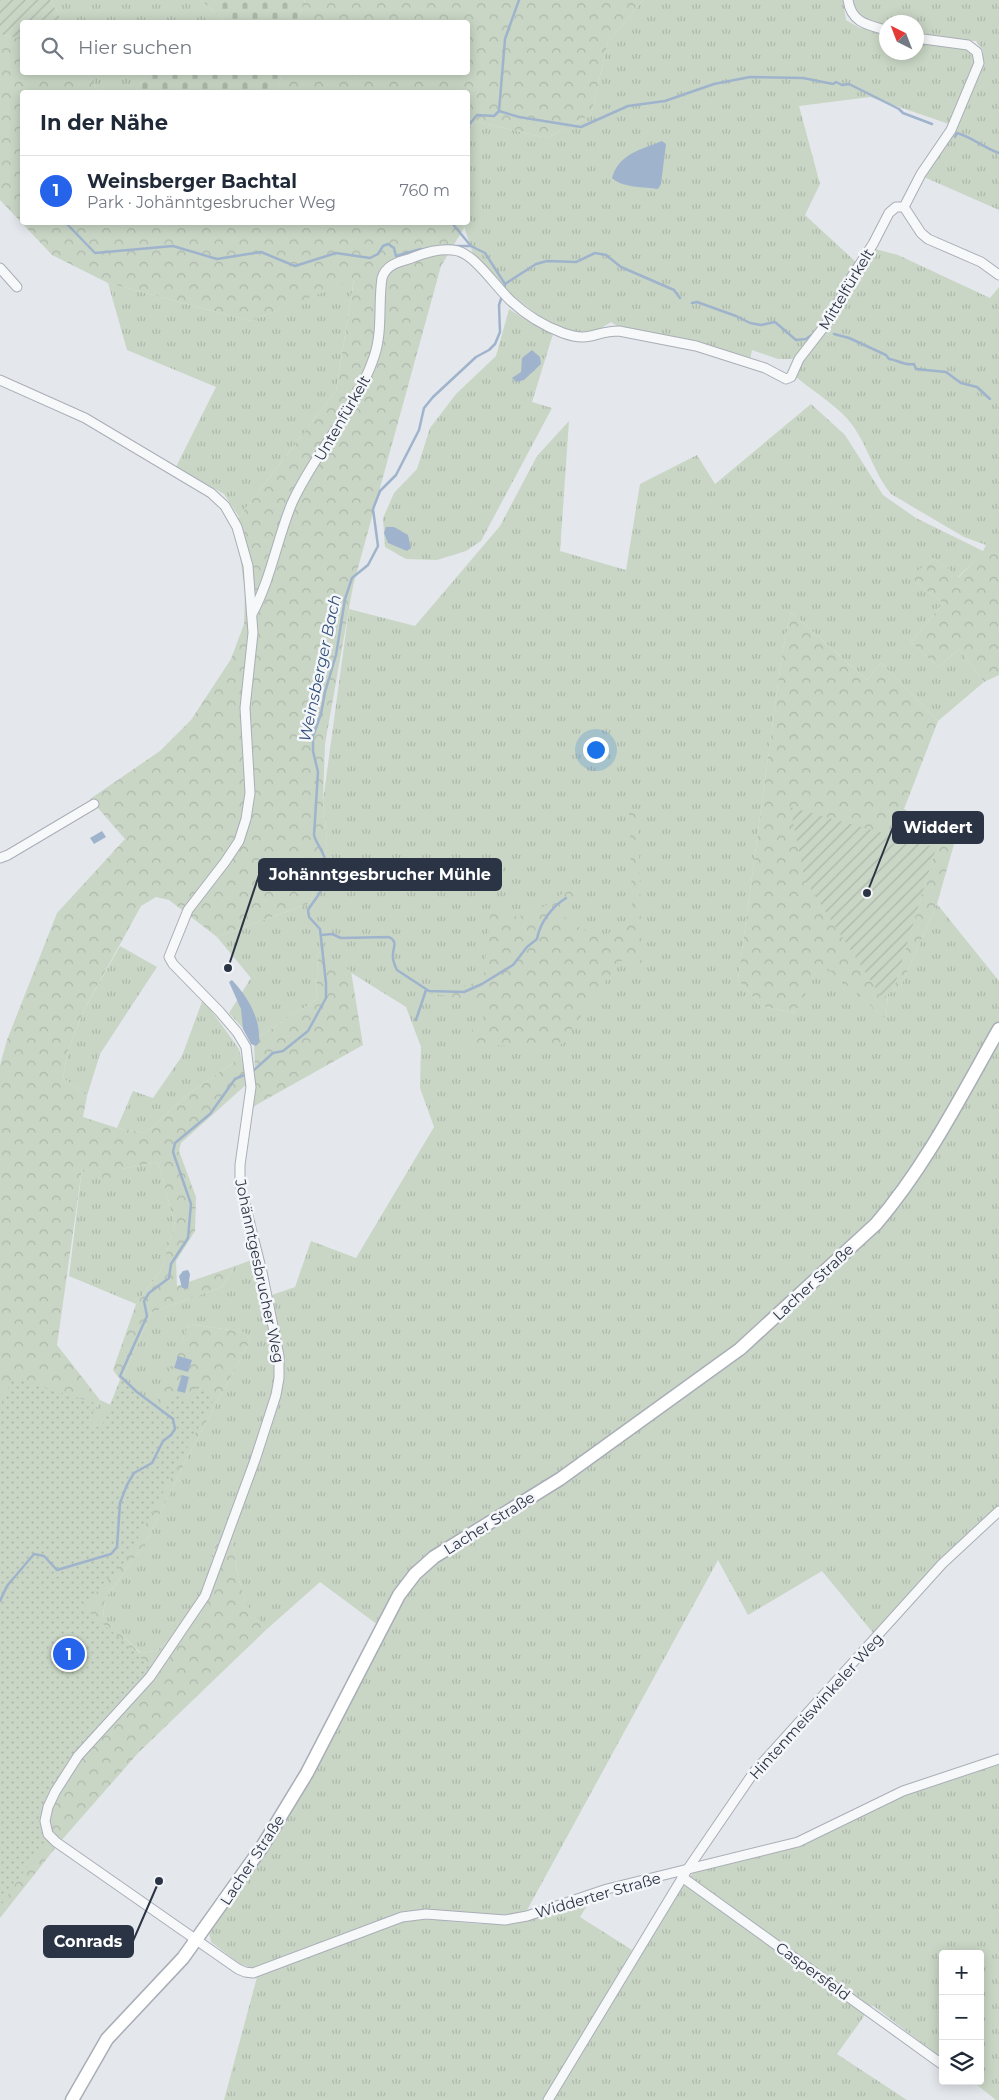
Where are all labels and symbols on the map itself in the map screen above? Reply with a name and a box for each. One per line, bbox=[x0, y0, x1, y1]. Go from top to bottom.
north arrow bbox=[879, 15, 924, 60]
street label: Mittelfürkelt bbox=[814, 245, 878, 333]
street label: Untenfürkelt bbox=[310, 372, 374, 464]
water label: Weinsberger Bach bbox=[295, 593, 345, 743]
your location bbox=[583, 737, 609, 763]
callout: Widdert bbox=[893, 812, 983, 843]
text: Widdert bbox=[903, 818, 973, 837]
callout: Johänntgesbrucher Mühle bbox=[259, 859, 501, 890]
text: Johänntgesbrucher Mühle bbox=[268, 865, 491, 884]
street label: Johänntgesbrucher Weg bbox=[231, 1176, 289, 1365]
street label: Lacher Straße bbox=[769, 1240, 857, 1324]
street label: Lacher Straße bbox=[440, 1487, 538, 1559]
street label: Hintenmeiswinkeler Weg bbox=[745, 1629, 887, 1783]
pin: 1 bbox=[53, 1635, 85, 1673]
street label: Lacher Straße bbox=[216, 1811, 288, 1909]
street label: Widderter Straße bbox=[533, 1868, 663, 1922]
callout: Conrads bbox=[44, 1926, 133, 1957]
text: Conrads bbox=[54, 1932, 123, 1951]
street label: Caspersfeld bbox=[772, 1938, 854, 2004]

